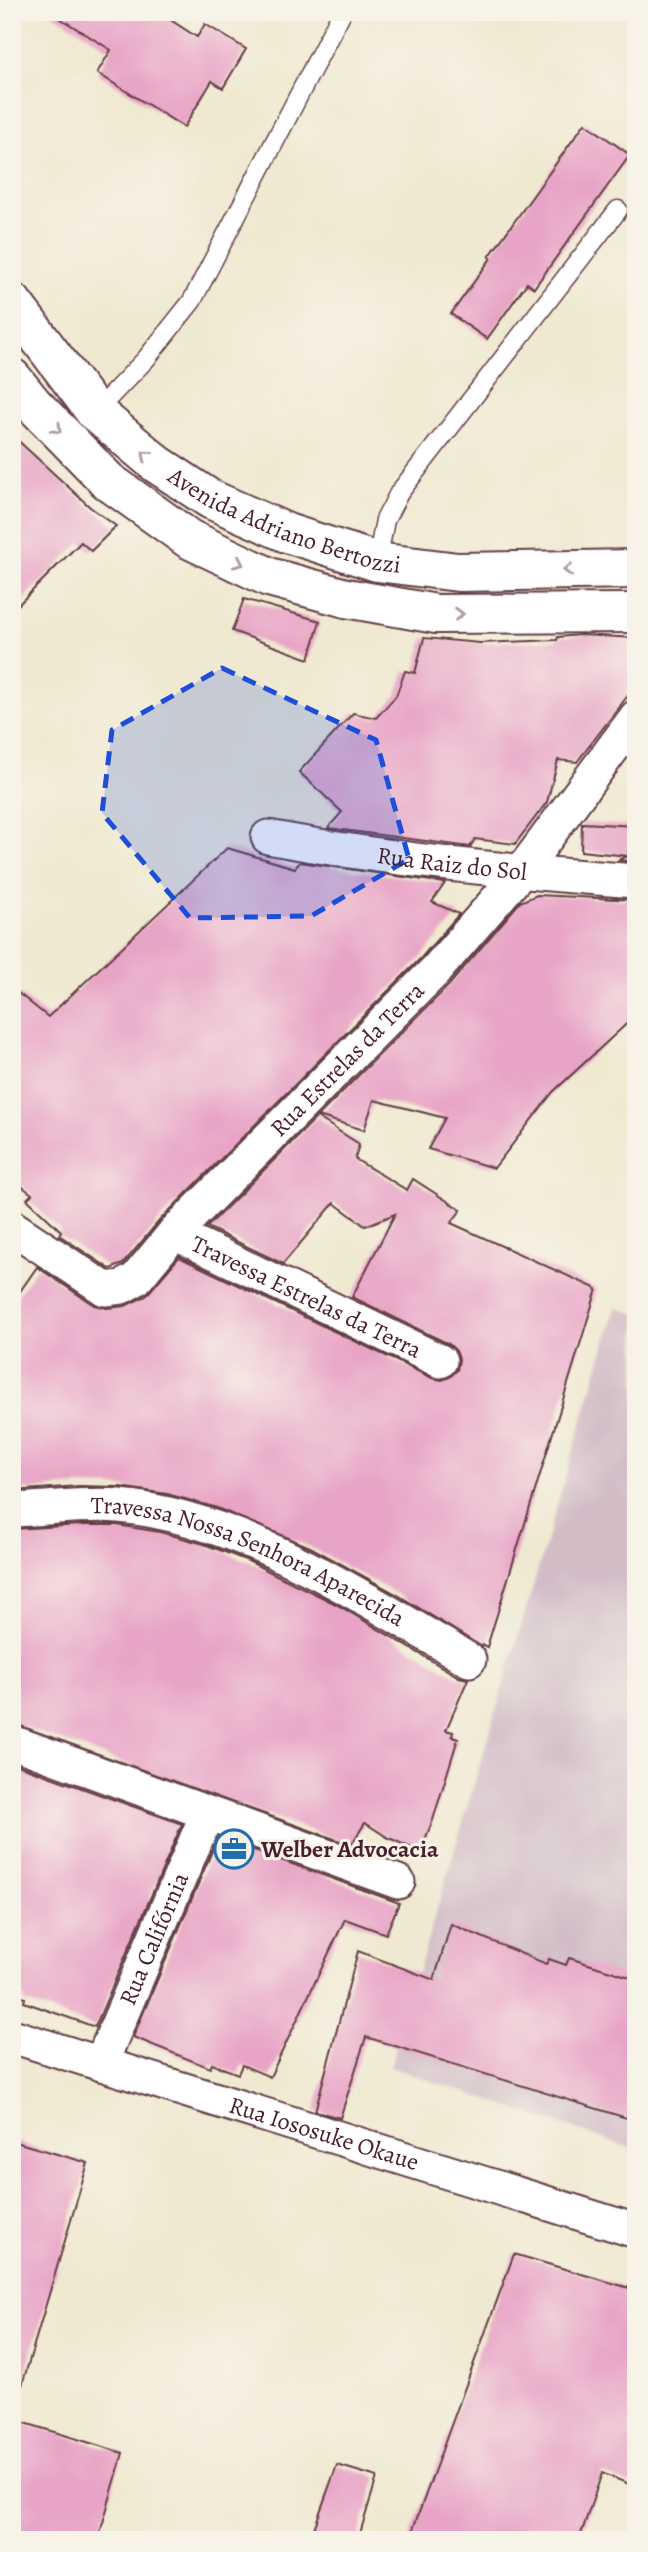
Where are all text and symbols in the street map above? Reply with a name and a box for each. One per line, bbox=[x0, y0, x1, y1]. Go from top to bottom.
one-way arrow bbox=[49, 421, 62, 434]
one-way arrow bbox=[141, 451, 154, 463]
street label: Avenida Adriano Bertozzi bbox=[161, 459, 403, 581]
one-way arrow bbox=[232, 555, 244, 569]
one-way arrow bbox=[562, 563, 573, 578]
one-way arrow bbox=[454, 606, 465, 621]
street label: Rua Raiz do Sol bbox=[375, 839, 528, 888]
street label: Rua Estrelas da Terra bbox=[263, 974, 432, 1144]
street label: Travessa Estrelas da Terra bbox=[186, 1228, 428, 1366]
street label: Travessa Nossa Senhora Aparecida bbox=[91, 1489, 411, 1635]
office icon: Welber Advocacia bbox=[213, 1828, 255, 1870]
place label: Welber Advocacia bbox=[260, 1833, 439, 1865]
street label: Rua Califórnia bbox=[111, 1867, 197, 2010]
street label: Rua Iososuke Okaue bbox=[225, 2089, 423, 2178]

